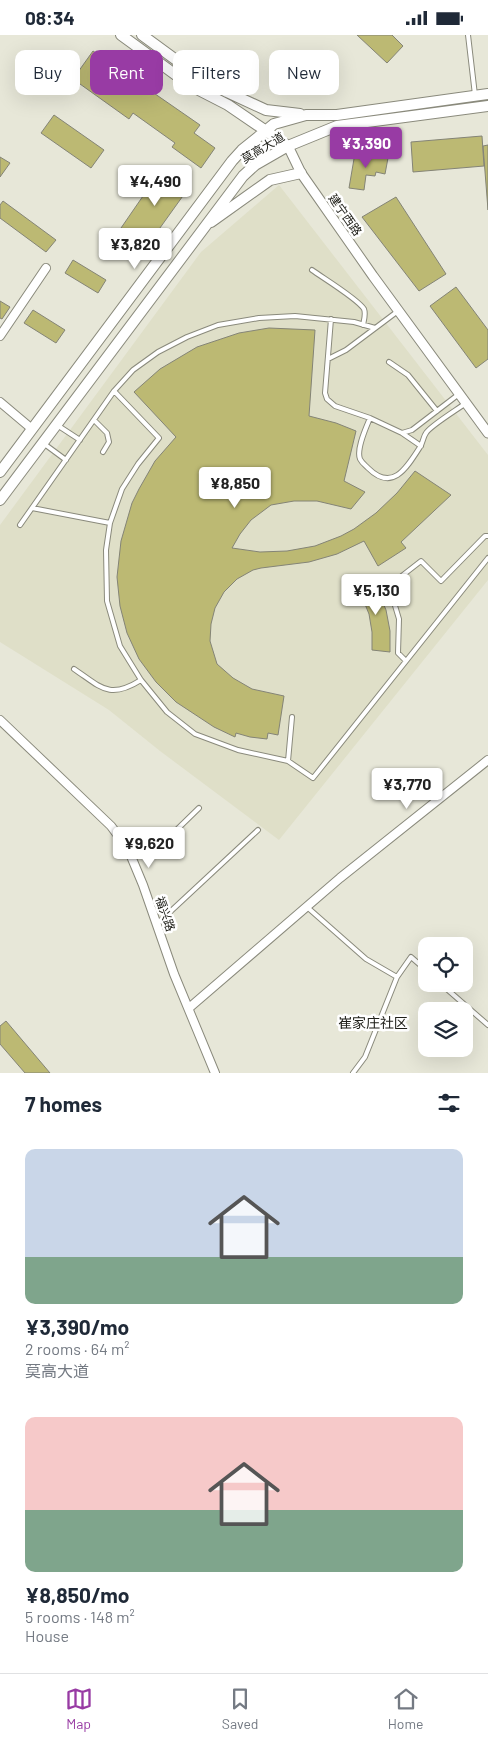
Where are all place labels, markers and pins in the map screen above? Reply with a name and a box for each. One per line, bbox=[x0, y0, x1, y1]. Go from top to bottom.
pin: ¥3,390 bbox=[325, 127, 407, 169]
pin: ¥4,490 bbox=[114, 165, 196, 207]
pin: ¥3,820 bbox=[94, 227, 176, 270]
pin: ¥8,850 bbox=[194, 467, 276, 509]
pin: ¥5,130 bbox=[335, 573, 417, 616]
pin: ¥3,770 bbox=[366, 767, 448, 810]
pin: ¥9,620 bbox=[108, 827, 190, 869]

